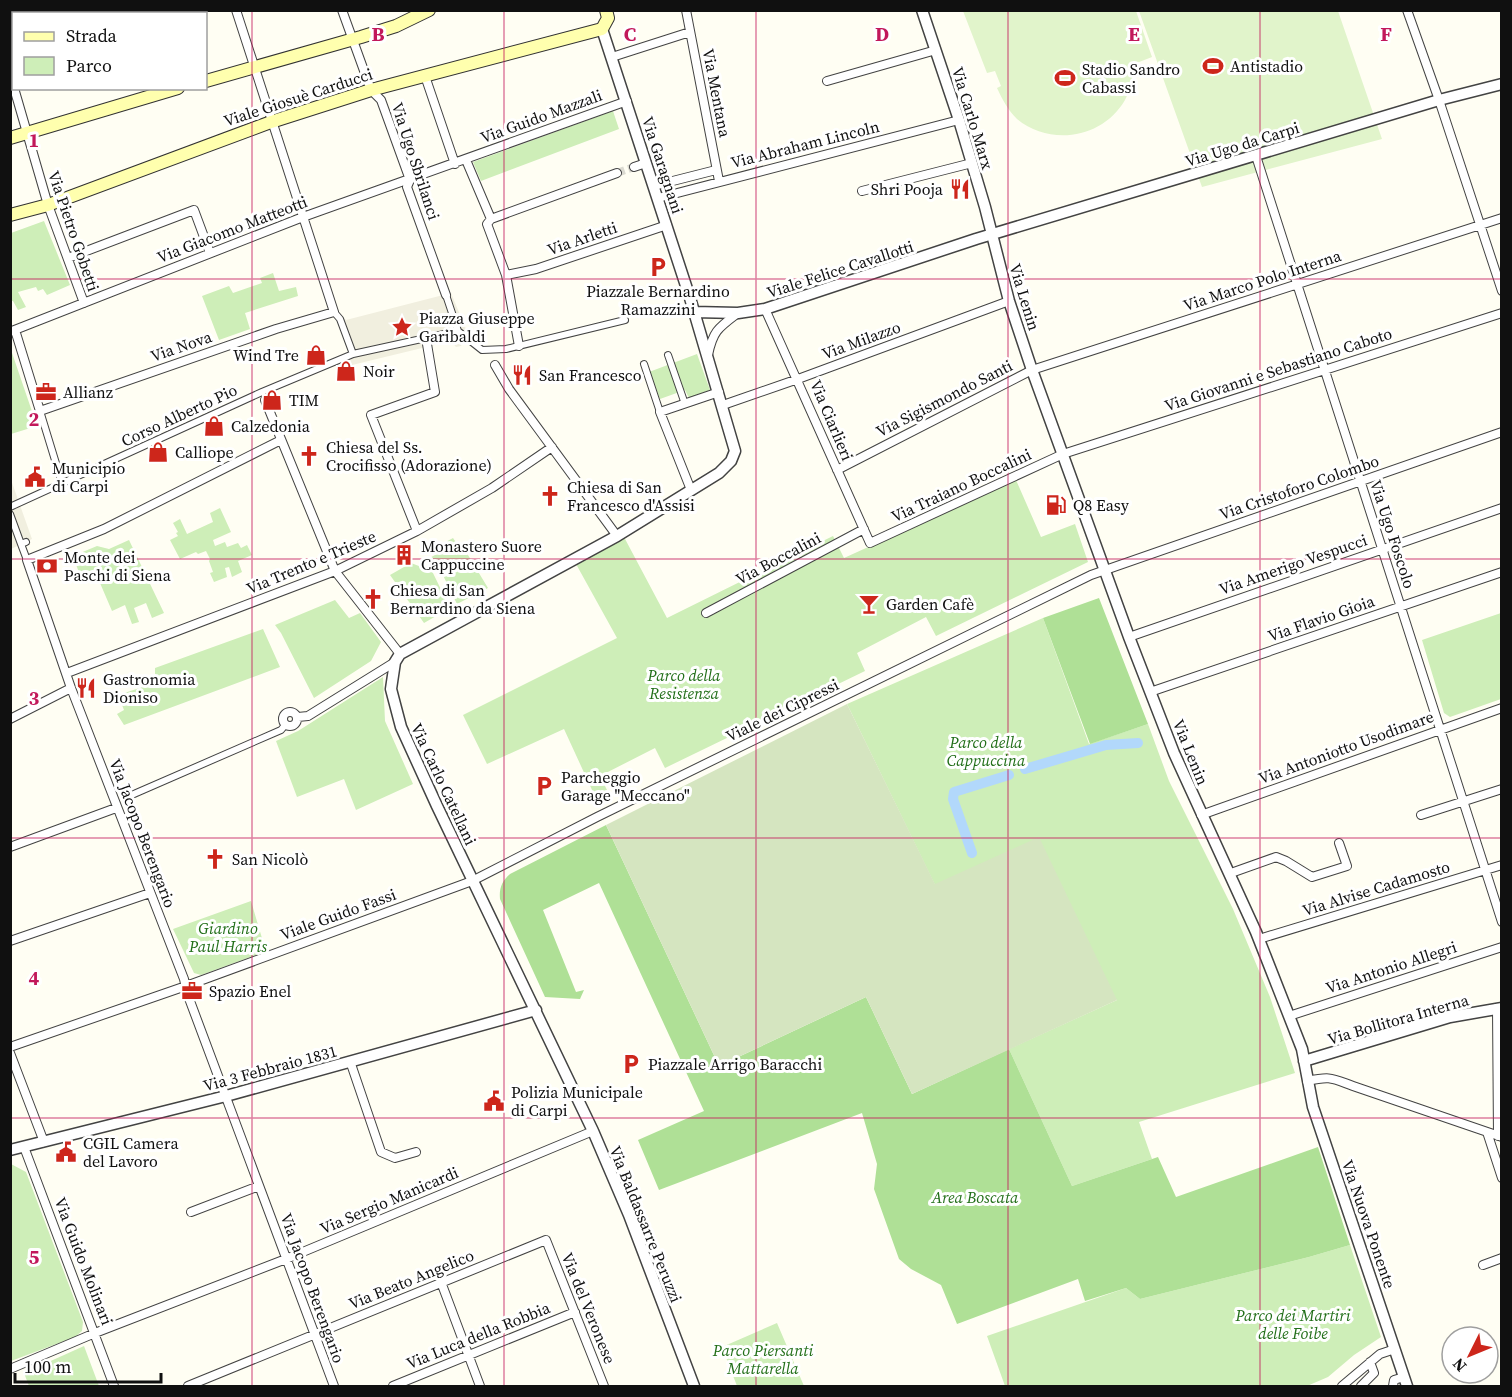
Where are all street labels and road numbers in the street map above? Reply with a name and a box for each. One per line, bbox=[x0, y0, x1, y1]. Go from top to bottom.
street label: Via Mentana bbox=[698, 47, 737, 140]
street label: Viale Giosuè Carducci bbox=[221, 62, 376, 131]
street label: Via Carlo Marx bbox=[947, 64, 999, 173]
street label: Via Guido Mazzali bbox=[477, 84, 605, 148]
street label: Via Ugo Sbrilanci bbox=[387, 99, 445, 223]
street label: Via Garagnani bbox=[637, 114, 689, 217]
street label: Via Abraham Lincoln bbox=[728, 115, 882, 173]
street label: Via Ugo da Carpi bbox=[1182, 116, 1302, 172]
street label: Via Pietro Gobetti bbox=[43, 168, 105, 294]
street label: Via Giacomo Matteotti bbox=[154, 190, 310, 268]
street label: Via Arletti bbox=[544, 216, 620, 260]
street label: Viale Felice Cavallotti bbox=[764, 235, 916, 303]
street label: Via Marco Polo Interna bbox=[1180, 244, 1344, 316]
street label: Via Lenin bbox=[1004, 261, 1046, 333]
street label: Via Milazzo bbox=[819, 316, 904, 364]
street label: Via Giovanni e Sebastiano Caboto bbox=[1161, 322, 1395, 416]
street label: Via Nova bbox=[148, 325, 215, 367]
street label: Via Sigismondo Santi bbox=[872, 354, 1016, 442]
street label: Via Ciarlieri bbox=[805, 376, 859, 464]
street label: Corso Alberto Pio bbox=[117, 378, 241, 452]
street label: Via Traiano Boccalini bbox=[887, 443, 1035, 527]
street label: Via Cristoforo Colombo bbox=[1216, 449, 1382, 525]
street label: Via Ugo Foscolo bbox=[1365, 477, 1421, 591]
street label: Via Trento e Trieste bbox=[243, 525, 379, 599]
street label: Via Boccalini bbox=[732, 526, 825, 590]
street label: Via Amerigo Vespucci bbox=[1216, 528, 1370, 600]
street label: Via Flavio Gioia bbox=[1265, 589, 1378, 647]
street label: Viale dei Cipressi bbox=[722, 673, 842, 747]
street label: Via Antoniotto Usodimare bbox=[1255, 705, 1437, 789]
street label: Via Lenin bbox=[1168, 716, 1214, 788]
street label: Via Carlo Catellani bbox=[406, 719, 482, 849]
street label: Via Jacopo Berengario bbox=[104, 755, 182, 911]
street label: Via Alvise Cadamosto bbox=[1300, 855, 1453, 921]
street label: Viale Guido Fassi bbox=[277, 883, 399, 945]
street label: Via Antonio Allegri bbox=[1323, 935, 1459, 999]
street label: Via Bollitora Interna bbox=[1325, 988, 1472, 1050]
street label: Via 3 Febbraio 1831 bbox=[201, 1040, 339, 1096]
street label: Via Baldassarre Peruzzi bbox=[605, 1142, 688, 1306]
street label: Via Nuova Ponente bbox=[1337, 1157, 1401, 1291]
street label: Via Sergio Manicardi bbox=[316, 1161, 462, 1239]
street label: Via Guido Molinari bbox=[50, 1194, 119, 1328]
street label: Via Jacopo Berengario bbox=[276, 1210, 350, 1366]
street label: Via Beato Angelico bbox=[345, 1244, 477, 1314]
street label: Via del Veronese bbox=[557, 1249, 621, 1367]
street label: Via Luca della Robbia bbox=[403, 1296, 554, 1374]

